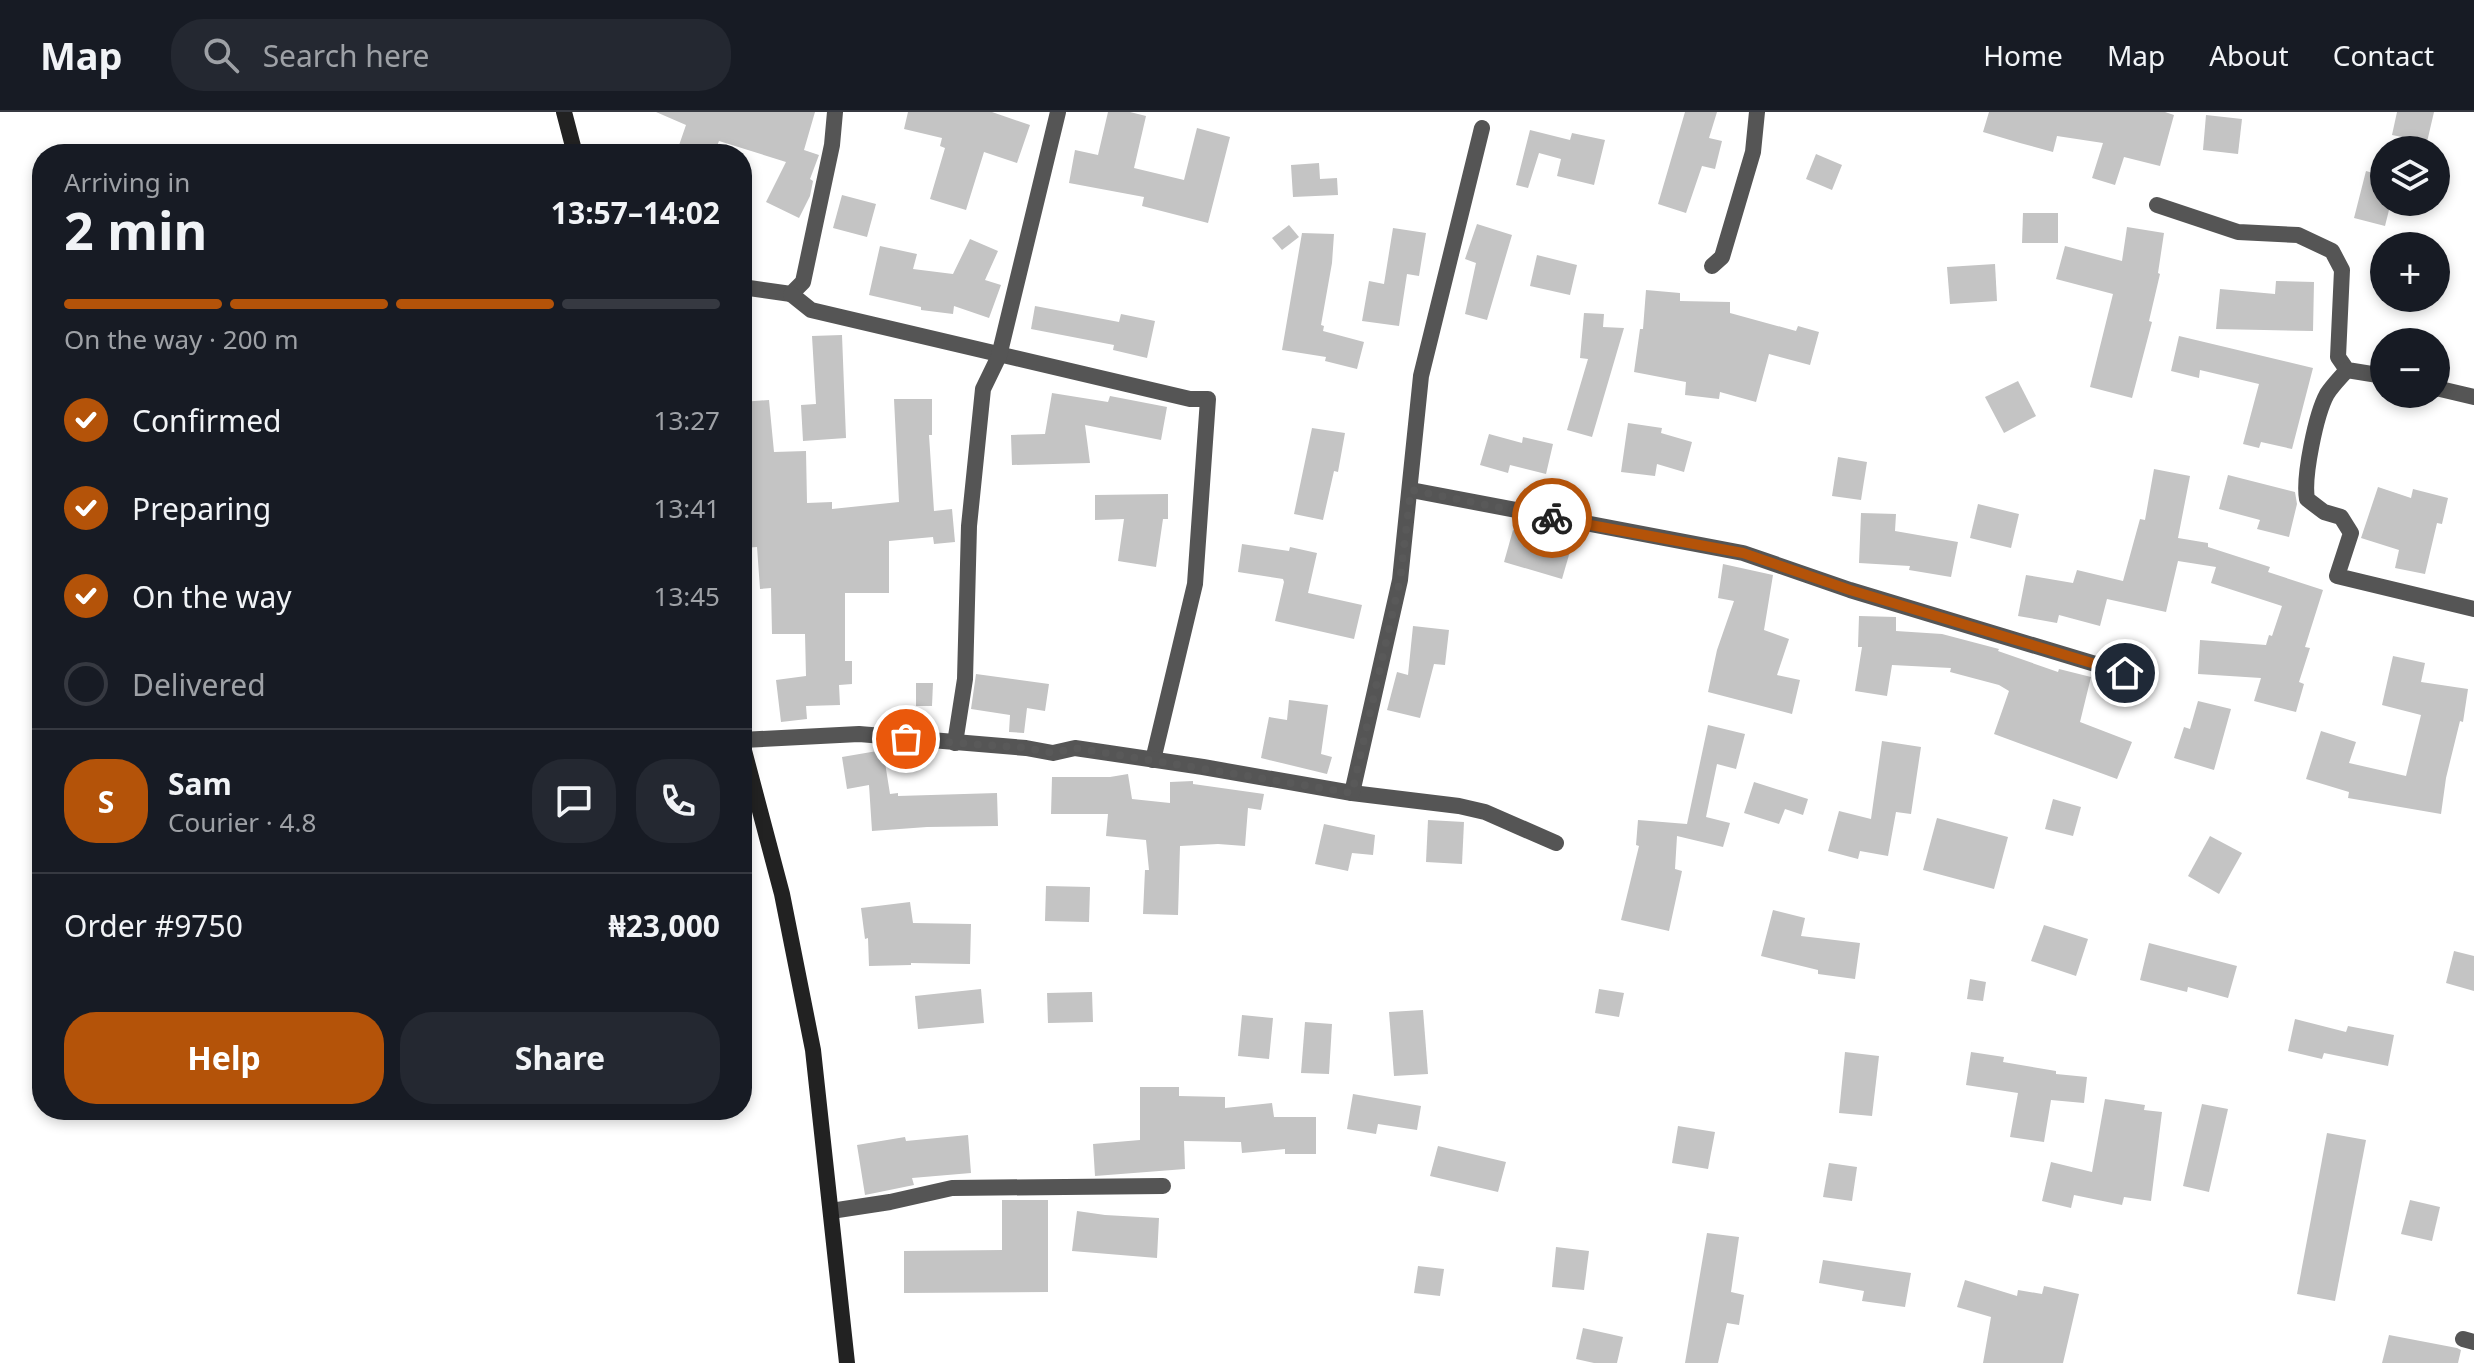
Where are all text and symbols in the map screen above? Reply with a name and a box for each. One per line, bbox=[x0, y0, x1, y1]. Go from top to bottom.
search box bbox=[171, 19, 731, 91]
text: Map bbox=[40, 29, 123, 81]
icon: search bbox=[199, 33, 243, 77]
text: Search here bbox=[263, 35, 430, 76]
text: Home bbox=[1983, 36, 2063, 74]
text: Map bbox=[2107, 36, 2165, 74]
text: About bbox=[2209, 36, 2289, 74]
text: Contact bbox=[2333, 36, 2434, 74]
map controls bbox=[2370, 136, 2450, 408]
button: layers bbox=[2370, 136, 2450, 216]
text: Arriving in bbox=[64, 164, 190, 200]
text: 13:57–14:02 bbox=[551, 192, 720, 233]
text: 2 min bbox=[64, 194, 207, 265]
button: + bbox=[2370, 232, 2450, 312]
text: On the way · 200 m bbox=[64, 321, 298, 357]
button: − bbox=[2370, 328, 2450, 408]
icon: check bbox=[64, 398, 108, 442]
text: Confirmed bbox=[132, 400, 282, 441]
text: 13:27 bbox=[654, 402, 720, 438]
courier bbox=[1512, 478, 1592, 558]
icon: check bbox=[64, 486, 108, 530]
text: Preparing bbox=[132, 488, 271, 529]
text: 13:41 bbox=[654, 490, 720, 526]
icon: bike bbox=[1530, 496, 1574, 540]
icon: check bbox=[64, 574, 108, 618]
text: On the way bbox=[132, 576, 292, 617]
text: 13:45 bbox=[654, 578, 720, 614]
pin bbox=[2091, 639, 2159, 707]
icon: home bbox=[2103, 651, 2147, 695]
text: Delivered bbox=[132, 664, 266, 705]
pin bbox=[872, 705, 940, 773]
icon: bag bbox=[884, 717, 928, 761]
button: chat bbox=[532, 759, 616, 843]
button: phone bbox=[636, 759, 720, 843]
text: Sam bbox=[168, 763, 232, 804]
text: S bbox=[98, 781, 114, 822]
text: Courier · 4.8 bbox=[168, 804, 316, 840]
text: Order #9750 bbox=[64, 905, 243, 946]
text: ₦23,000 bbox=[608, 905, 720, 946]
button: Help bbox=[64, 1012, 384, 1104]
button: Share bbox=[400, 1012, 720, 1104]

